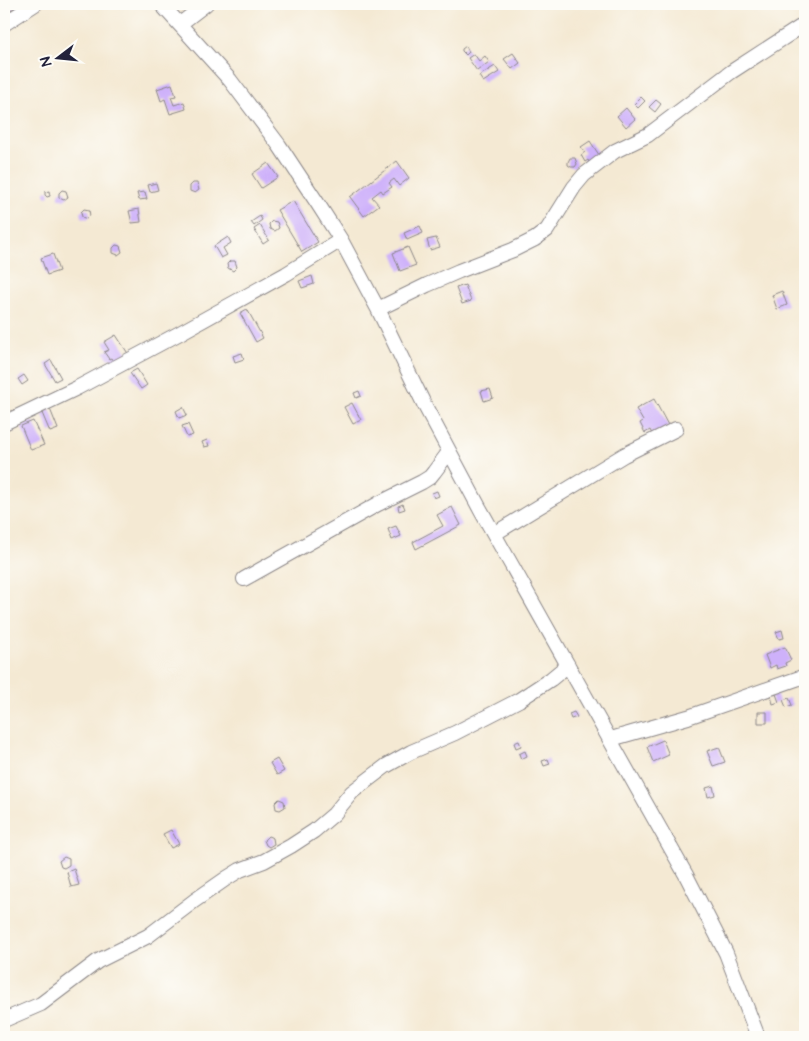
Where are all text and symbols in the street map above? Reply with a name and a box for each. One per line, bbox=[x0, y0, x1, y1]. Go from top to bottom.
north arrow bbox=[32, 32, 82, 82]
text: N bbox=[36, 54, 57, 68]

